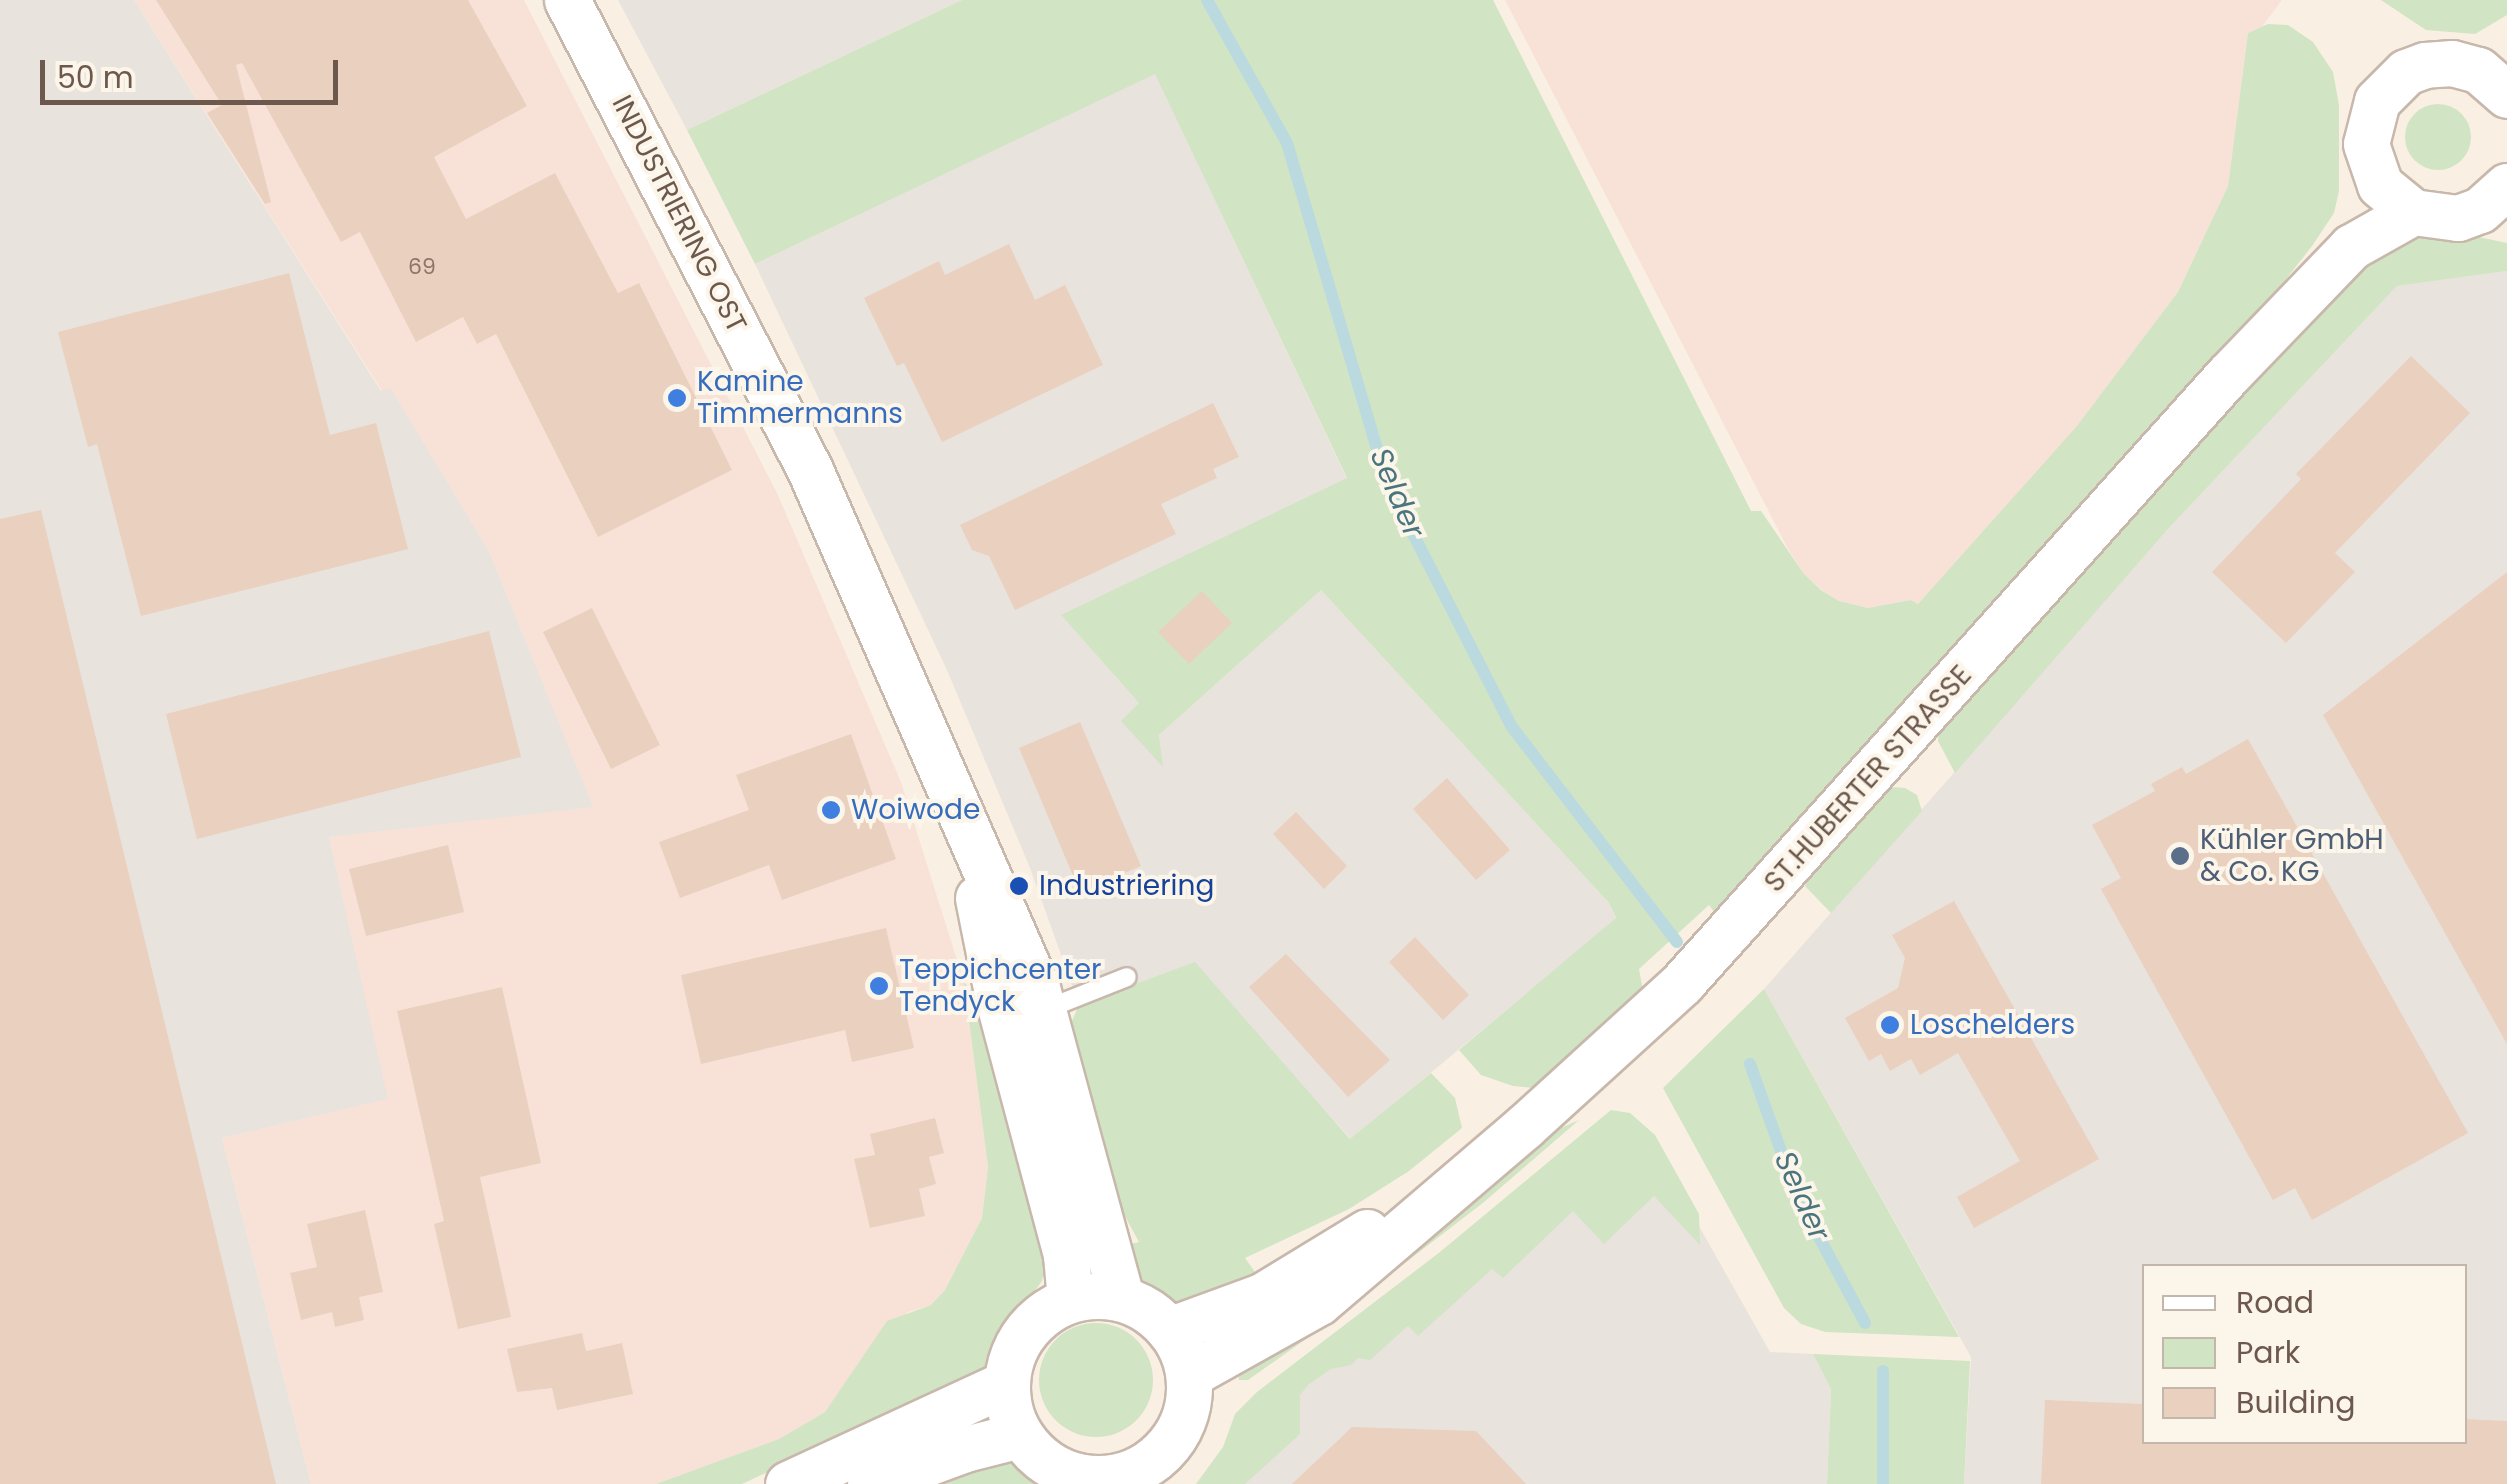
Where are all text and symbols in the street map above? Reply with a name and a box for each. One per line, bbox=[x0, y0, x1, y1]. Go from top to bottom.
scale bar bbox=[45, 40, 342, 102]
text: 50 m bbox=[57, 56, 134, 99]
street label: INDUSTRIERING OST bbox=[605, 90, 753, 338]
house number: 69 bbox=[408, 254, 436, 280]
place label: Kamine Timmermanns bbox=[697, 365, 903, 431]
marker: Kamine Timmermanns bbox=[666, 387, 688, 409]
water label: Selder bbox=[1362, 443, 1432, 543]
street label: ST.HUBERTER STRASSE bbox=[1757, 659, 1979, 899]
place label: Woiwode bbox=[851, 793, 980, 827]
marker: Woiwode bbox=[820, 799, 842, 821]
place label: Kühler GmbH & Co. KG bbox=[2200, 823, 2384, 889]
marker: Kühler GmbH & Co. KG bbox=[2169, 845, 2191, 867]
place label: Industriering bbox=[1039, 869, 1214, 903]
marker: Industriering bbox=[1008, 875, 1030, 897]
place label: Teppichcenter Tendyck bbox=[899, 953, 1101, 1019]
marker: Teppichcenter Tendyck bbox=[868, 975, 890, 997]
place label: Loschelders bbox=[1910, 1008, 2075, 1042]
marker: Loschelders bbox=[1879, 1014, 1901, 1036]
water label: Selder bbox=[1767, 1146, 1837, 1246]
legend bbox=[2142, 1264, 2467, 1444]
text: Road bbox=[2236, 1281, 2314, 1324]
text: Park bbox=[2236, 1331, 2300, 1374]
text: Building bbox=[2236, 1381, 2356, 1424]

